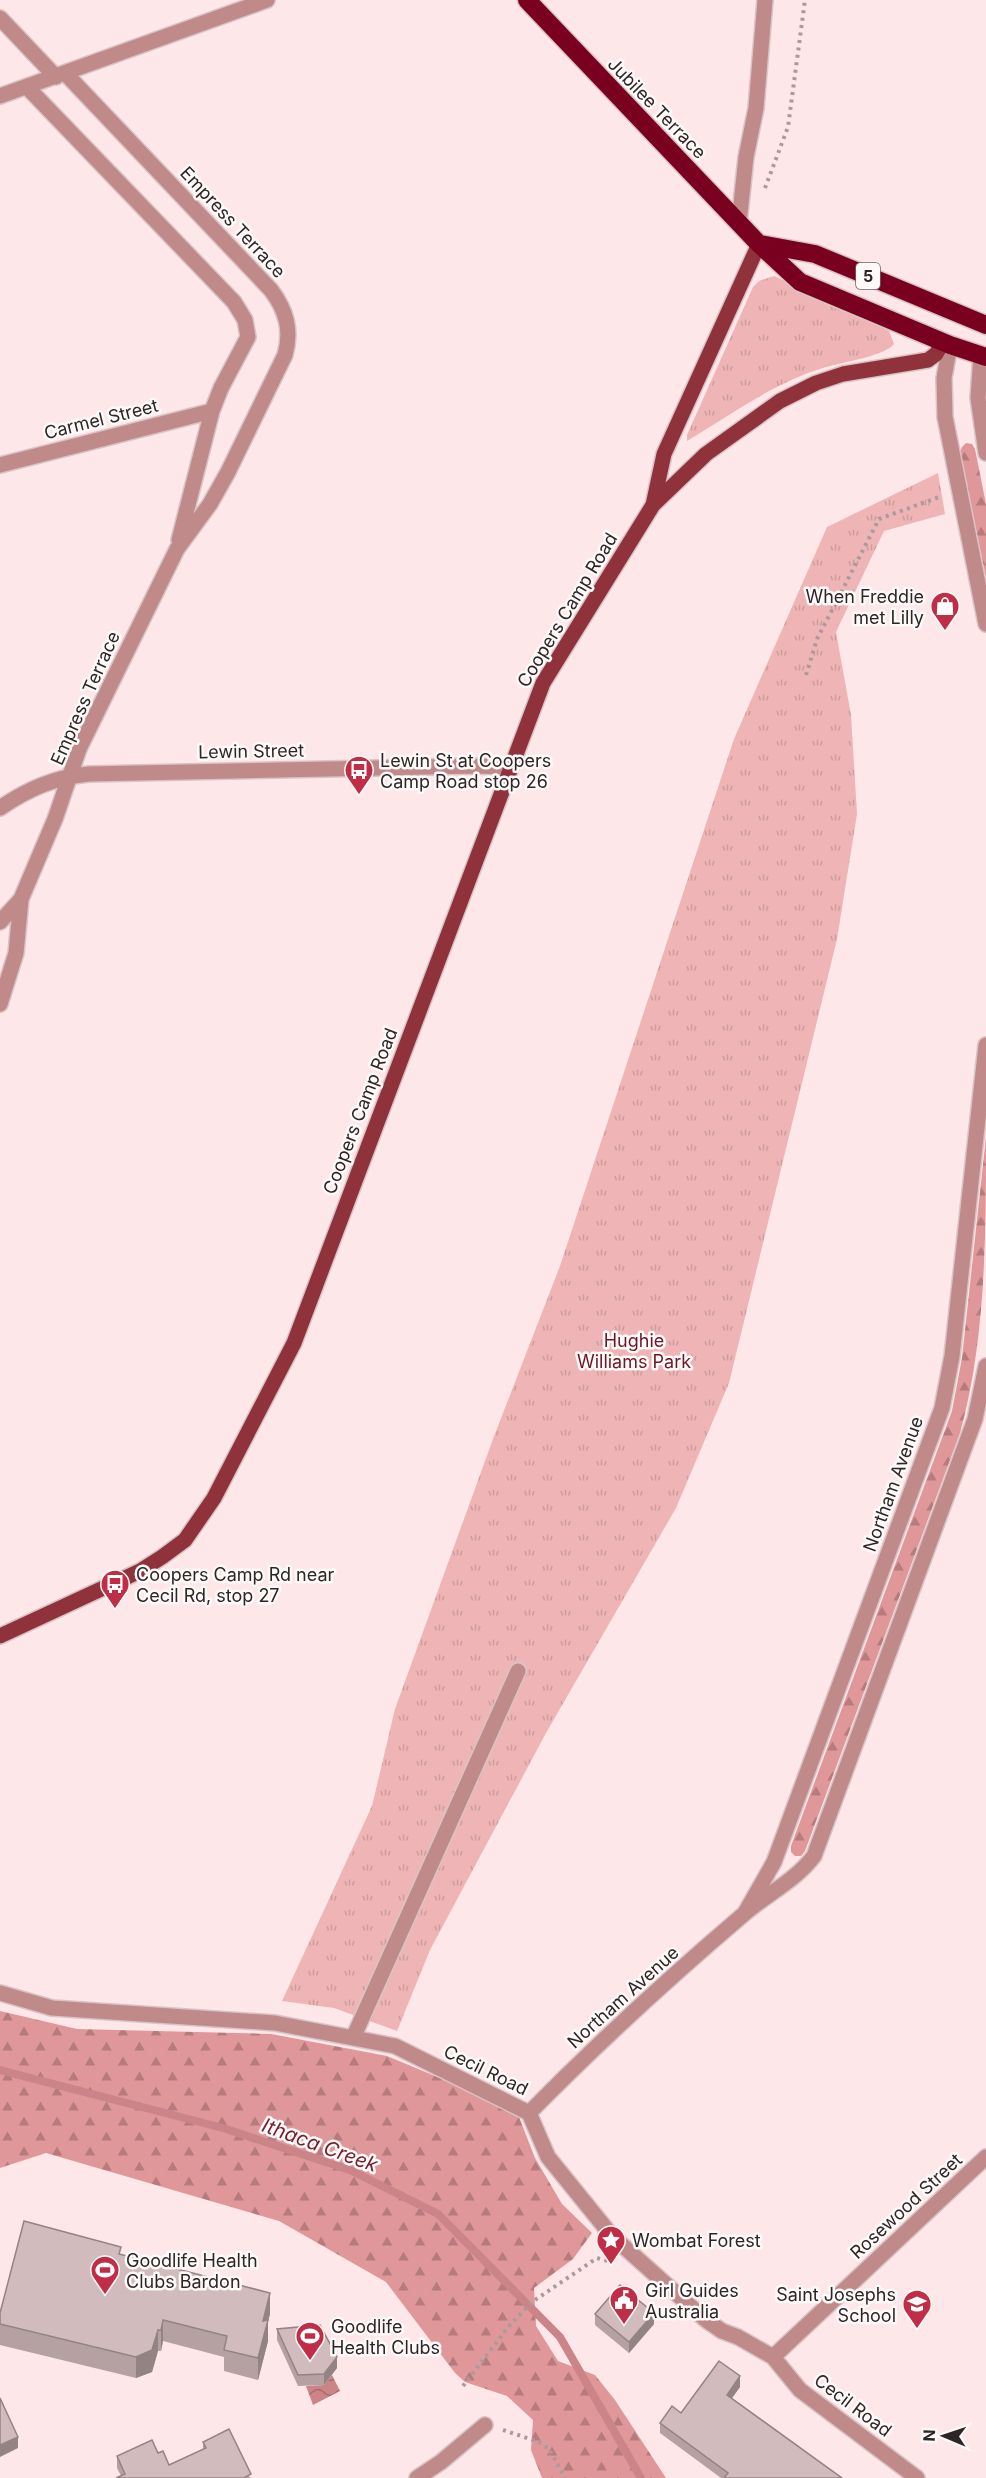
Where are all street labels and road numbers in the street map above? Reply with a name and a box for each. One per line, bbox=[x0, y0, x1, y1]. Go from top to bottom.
street label: Jubilee Terrace bbox=[604, 53, 710, 163]
street label: Empress Terrace bbox=[176, 162, 290, 282]
road number: 5 bbox=[856, 263, 880, 289]
street label: Carmel Street bbox=[42, 395, 160, 443]
street label: Coopers Camp Road bbox=[513, 529, 621, 691]
street label: Empress Terrace bbox=[46, 628, 124, 768]
street label: Lewin Street bbox=[198, 740, 304, 762]
street label: Coopers Camp Road bbox=[319, 1025, 401, 1197]
street label: Northam Avenue bbox=[859, 1414, 927, 1554]
street label: Northam Avenue bbox=[563, 1942, 683, 2052]
street label: Cecil Road bbox=[440, 2041, 532, 2099]
street label: Rosewood Street bbox=[846, 2149, 966, 2263]
street label: Cecil Road bbox=[810, 2369, 896, 2441]

